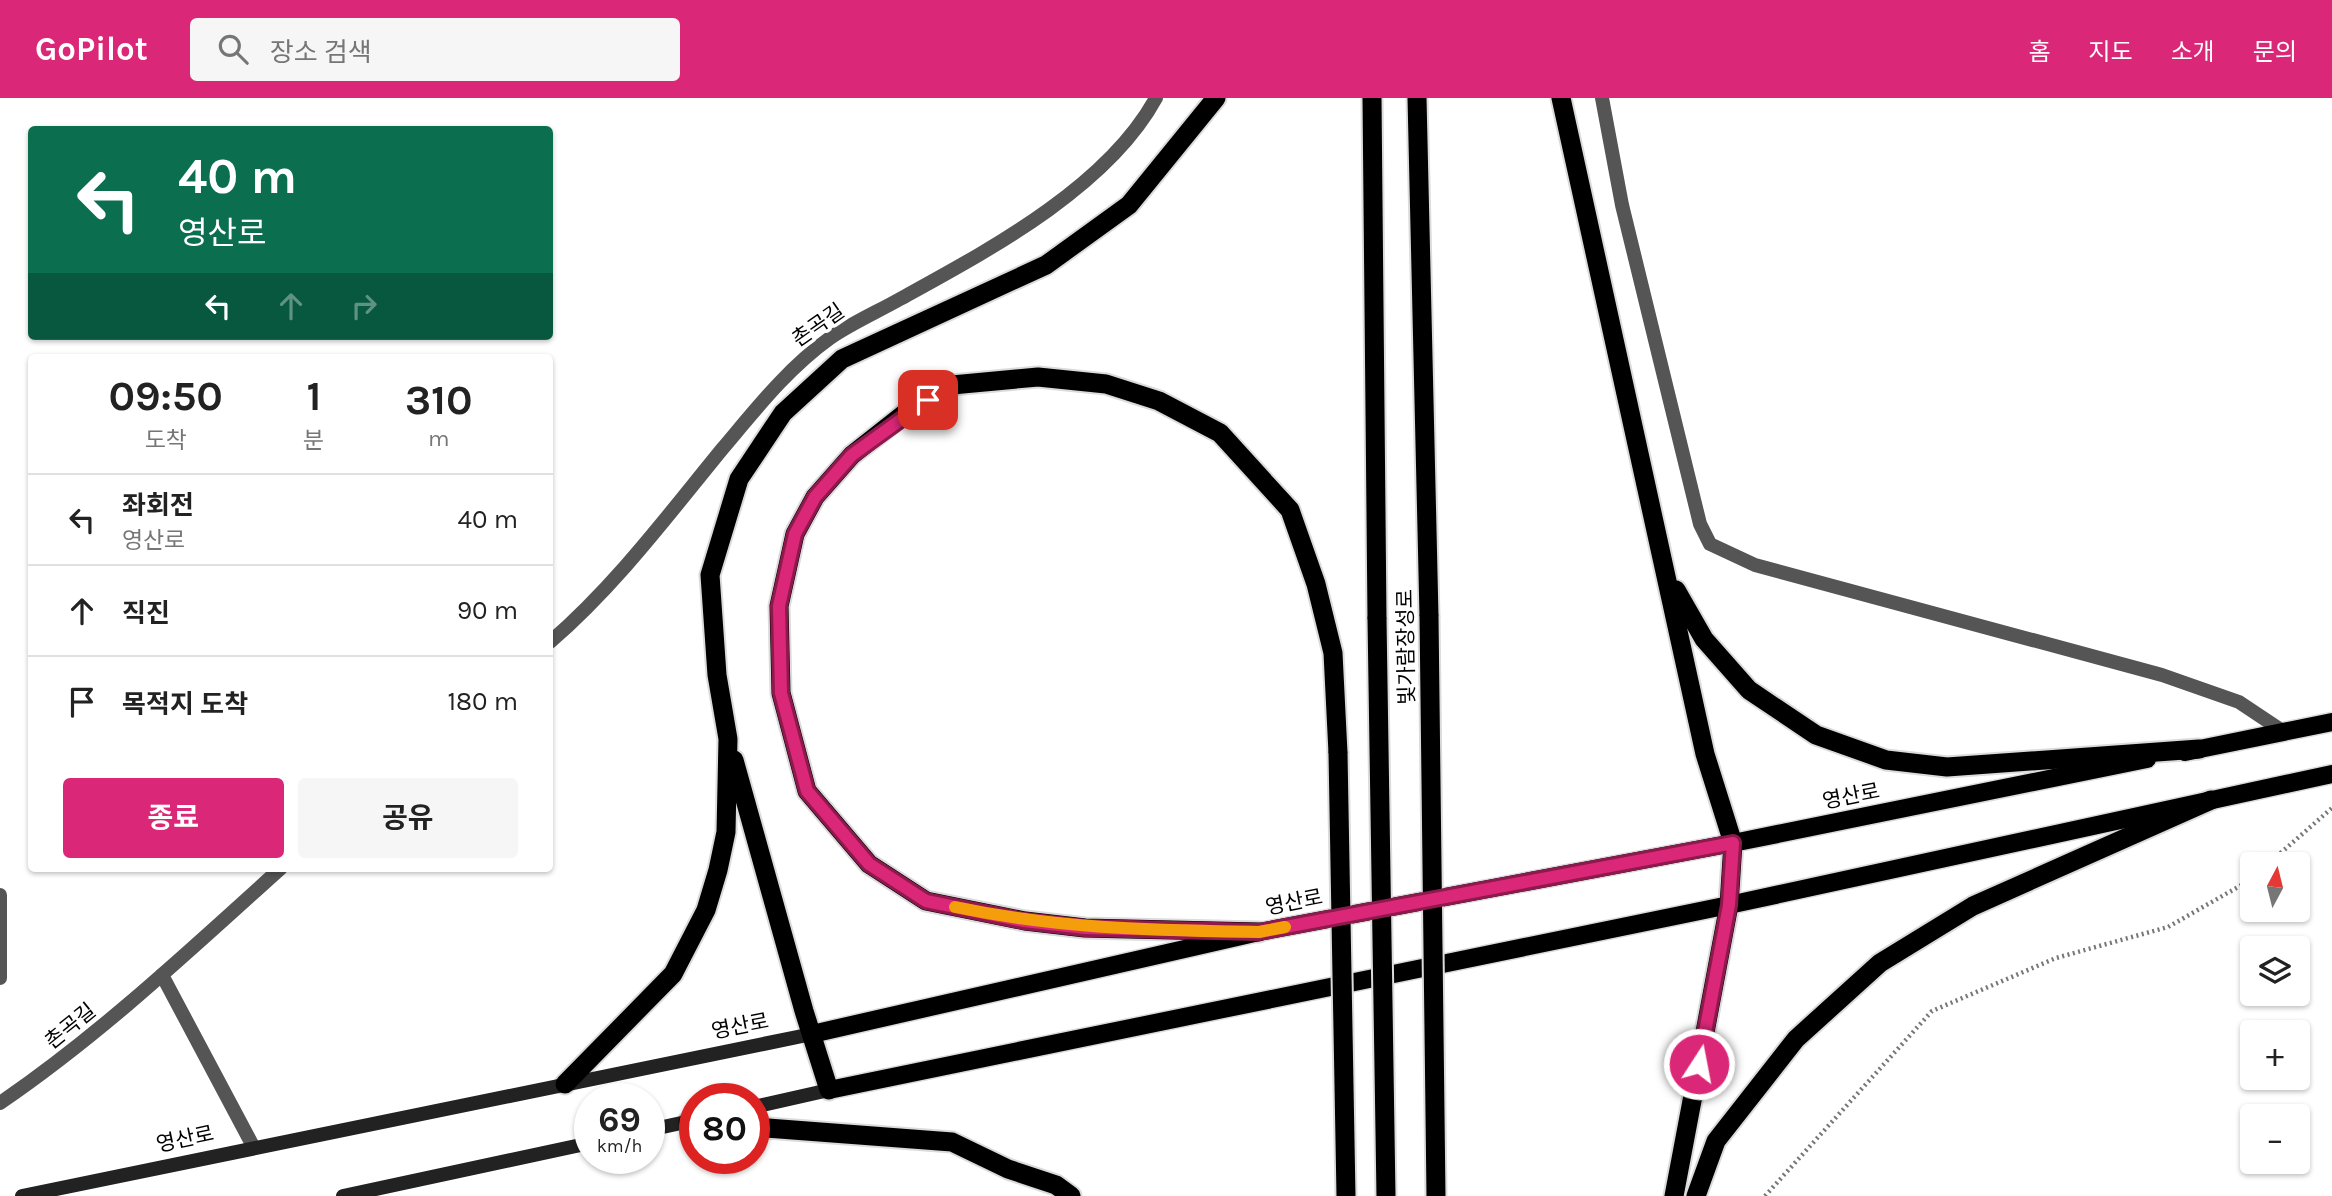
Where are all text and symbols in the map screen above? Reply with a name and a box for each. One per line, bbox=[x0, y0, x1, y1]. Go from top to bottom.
search box bbox=[190, 18, 680, 81]
text: GoPilot bbox=[35, 30, 148, 68]
icon: search bbox=[214, 30, 252, 68]
text: 장소 검색 bbox=[270, 37, 372, 68]
text: 홈 bbox=[2028, 38, 2050, 66]
text: 지도 bbox=[2088, 38, 2133, 66]
text: 소개 bbox=[2171, 38, 2215, 66]
text: 문의 bbox=[2253, 38, 2297, 66]
text: 40 m bbox=[178, 148, 297, 205]
icon: left bbox=[63, 154, 154, 245]
text: 영산로 bbox=[178, 215, 266, 252]
icon: left bbox=[199, 287, 237, 325]
icon: ahead bbox=[272, 287, 310, 325]
icon: right bbox=[345, 287, 383, 325]
street label: 촌곡길 bbox=[787, 299, 849, 351]
pin bbox=[898, 370, 958, 430]
text: 09:50 bbox=[108, 371, 223, 421]
text: 1 bbox=[306, 371, 321, 421]
text: 310 bbox=[405, 375, 473, 425]
icon: arrive bbox=[909, 381, 947, 419]
text: m bbox=[428, 425, 450, 452]
text: 도착 bbox=[145, 427, 187, 454]
text: 분 bbox=[303, 427, 325, 454]
text: 좌회전 bbox=[122, 490, 194, 521]
icon: left bbox=[63, 501, 101, 539]
text: 40 m bbox=[458, 504, 518, 535]
text: 영산로 bbox=[122, 527, 185, 554]
street label: 빛가람장성로 bbox=[1393, 589, 1419, 705]
icon: ahead bbox=[63, 592, 101, 630]
text: 90 m bbox=[457, 595, 518, 626]
text: 직진 bbox=[122, 598, 170, 629]
icon: arrive bbox=[63, 683, 101, 721]
text: 180 m bbox=[448, 686, 518, 717]
text: 목적지 도착 bbox=[122, 689, 248, 720]
button: 종료 bbox=[63, 778, 284, 858]
button: 공유 bbox=[298, 778, 518, 858]
street label: 영산로 bbox=[1820, 779, 1882, 813]
north arrow bbox=[2240, 852, 2310, 922]
map controls bbox=[2240, 852, 2310, 1174]
street label: 영산로 bbox=[1263, 885, 1325, 919]
button: layers bbox=[2240, 936, 2310, 1006]
street label: 촌곡길 bbox=[40, 998, 100, 1054]
street label: 영산로 bbox=[709, 1009, 771, 1043]
button: + bbox=[2240, 1020, 2310, 1090]
position arrow bbox=[1662, 1027, 1736, 1101]
speed limit sign: 80 bbox=[679, 1083, 770, 1174]
text: 69 bbox=[598, 1099, 641, 1140]
button: − bbox=[2240, 1104, 2310, 1174]
street label: 영산로 bbox=[154, 1121, 216, 1157]
text: km/h bbox=[597, 1135, 642, 1157]

